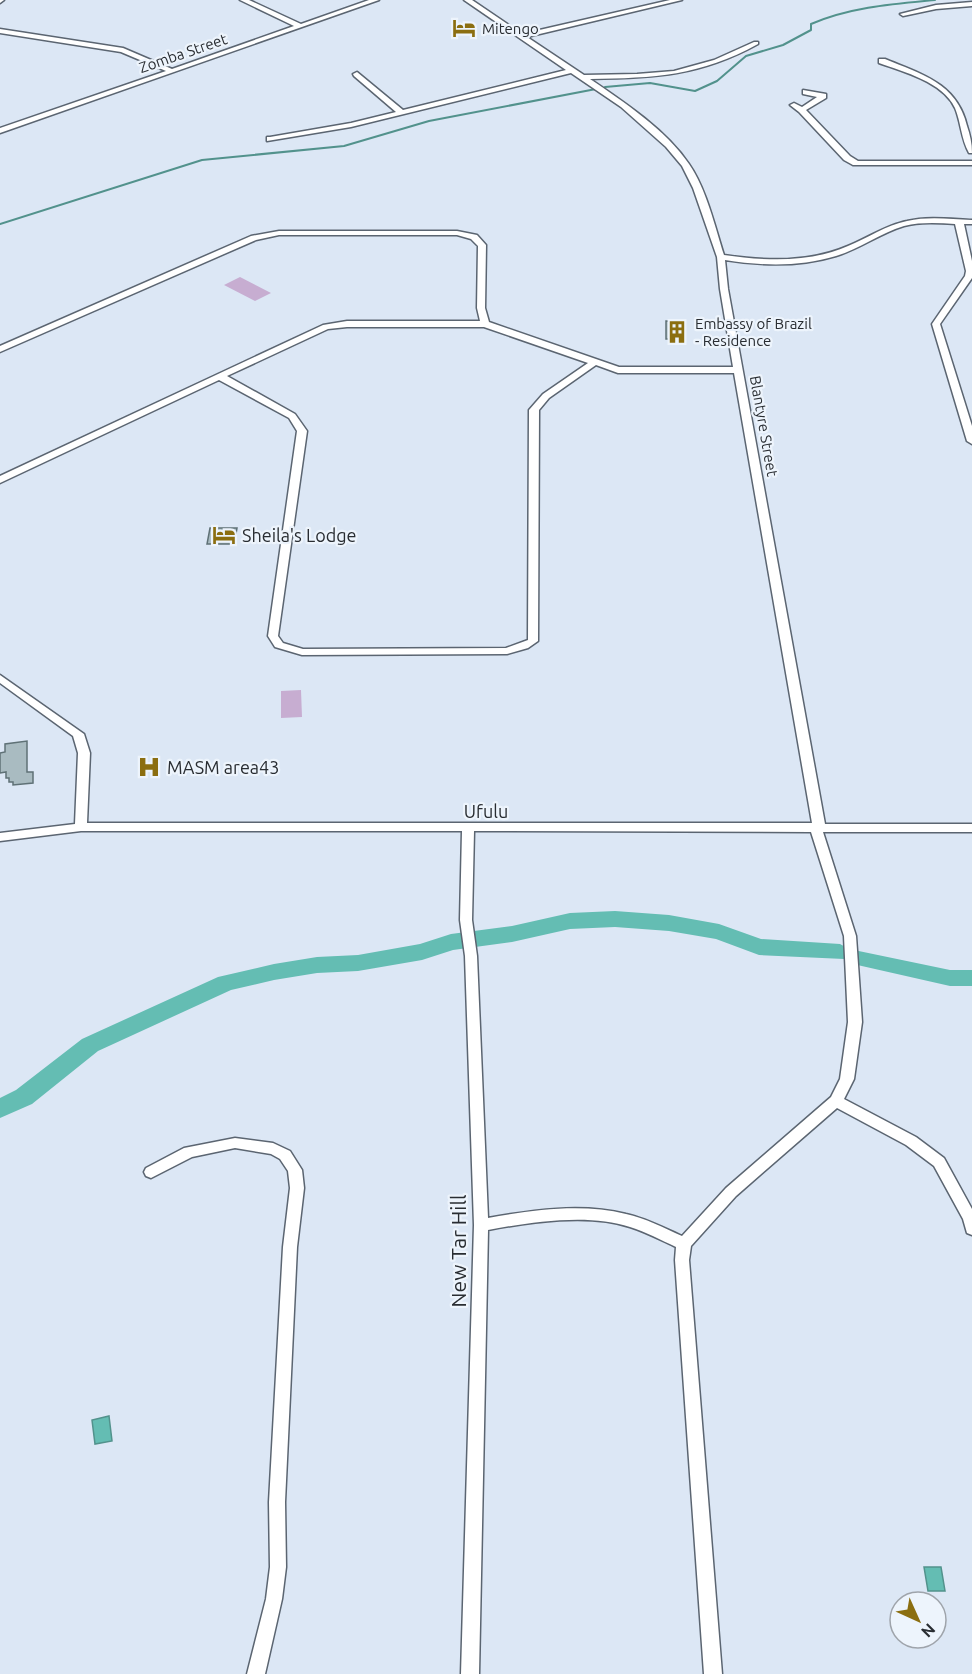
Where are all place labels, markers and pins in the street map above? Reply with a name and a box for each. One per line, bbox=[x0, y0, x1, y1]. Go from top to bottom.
hotel icon: Mitengo bbox=[451, 15, 477, 41]
place label: Mitengo bbox=[482, 20, 539, 37]
place label: Embassy of Brazil - Residence bbox=[695, 315, 812, 349]
building icon: Embassy of Brazil - Residence bbox=[664, 319, 690, 345]
hotel icon: Sheila's Lodge bbox=[211, 522, 237, 548]
place label: Sheila's Lodge bbox=[242, 525, 357, 545]
hospital icon: MASM area43 bbox=[136, 754, 162, 780]
place label: MASM area43 bbox=[167, 757, 279, 777]

